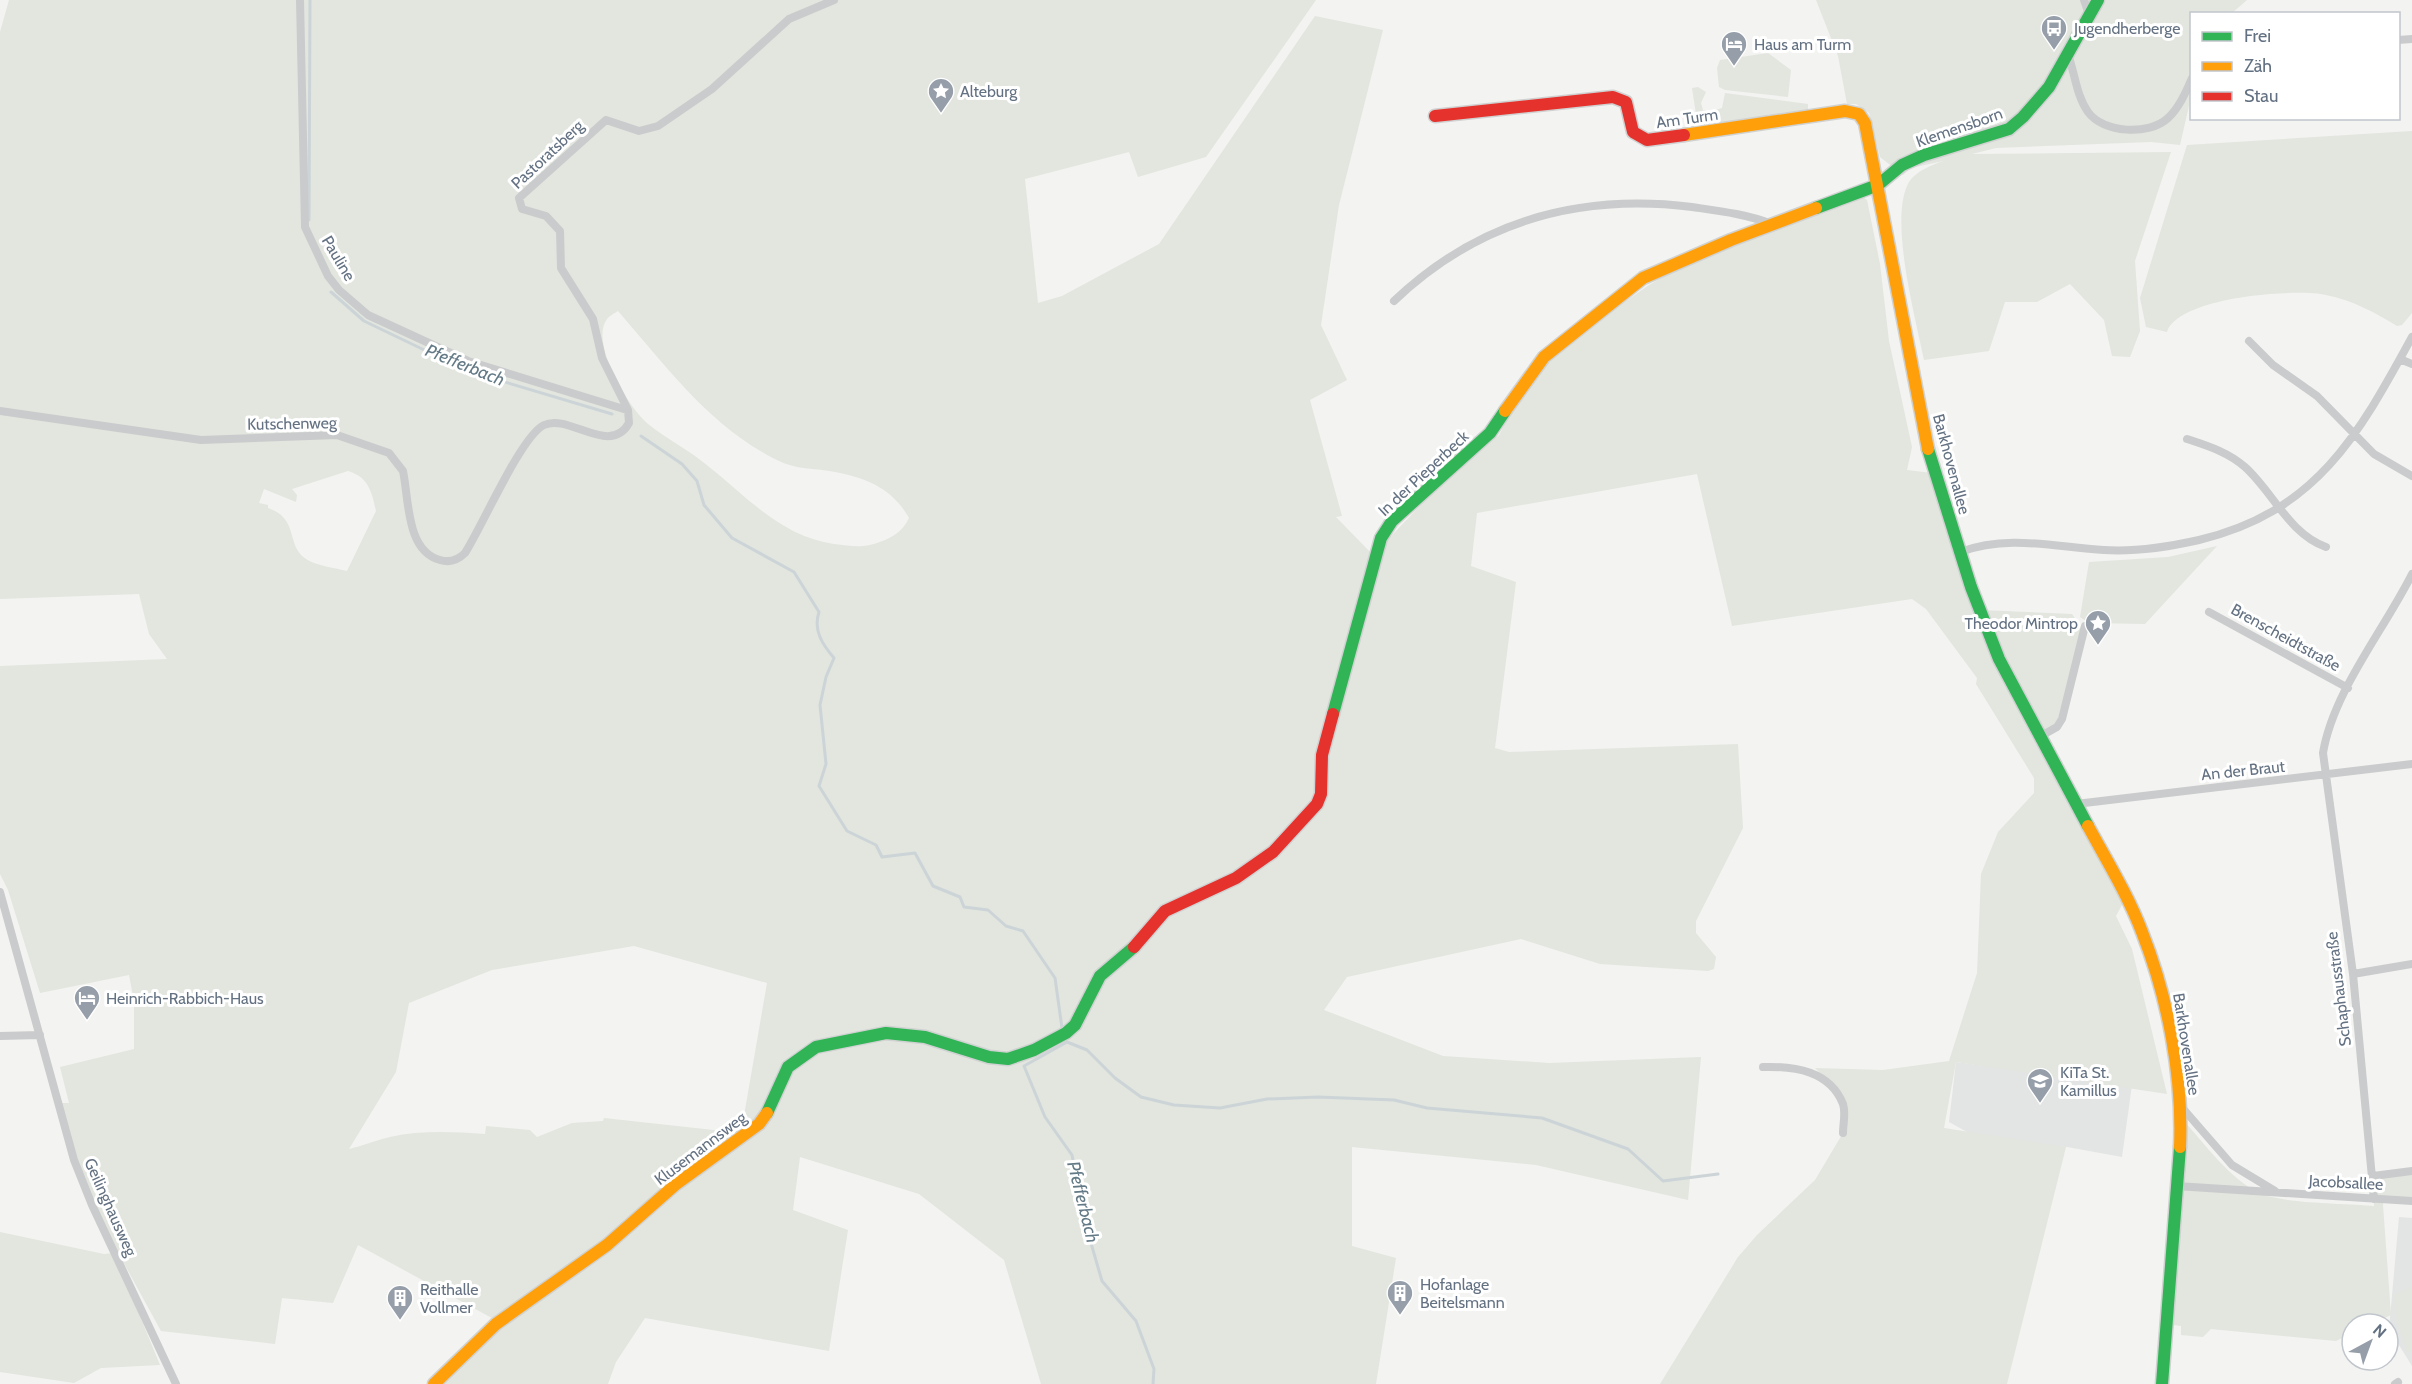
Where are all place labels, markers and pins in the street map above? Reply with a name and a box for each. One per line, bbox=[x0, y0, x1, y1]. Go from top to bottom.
bus stop icon: Jugendherberge bbox=[2039, 13, 2069, 51]
place label: Jugendherberge bbox=[2073, 19, 2180, 38]
hotel icon: Haus am Turm bbox=[1719, 29, 1749, 67]
place label: Haus am Turm bbox=[1754, 35, 1851, 54]
place icon: Alteburg bbox=[926, 76, 956, 114]
place label: Alteburg bbox=[960, 82, 1018, 101]
place icon: Theodor Mintrop bbox=[2083, 608, 2113, 646]
place label: Theodor Mintrop bbox=[1965, 614, 2078, 633]
hotel icon: Heinrich-Rabbich-Haus bbox=[72, 983, 102, 1021]
place label: Heinrich-Rabbich-Haus bbox=[106, 989, 264, 1008]
place label: KiTa St. Kamillus bbox=[2060, 1063, 2117, 1100]
school or university icon: KiTa St. Kamillus bbox=[2025, 1066, 2055, 1104]
place label: Hofanlage Beitelsmann bbox=[1420, 1275, 1505, 1312]
building icon: Hofanlage Beitelsmann bbox=[1385, 1278, 1415, 1316]
place label: Reithalle Vollmer bbox=[420, 1280, 478, 1317]
building icon: Reithalle Vollmer bbox=[385, 1283, 415, 1321]

